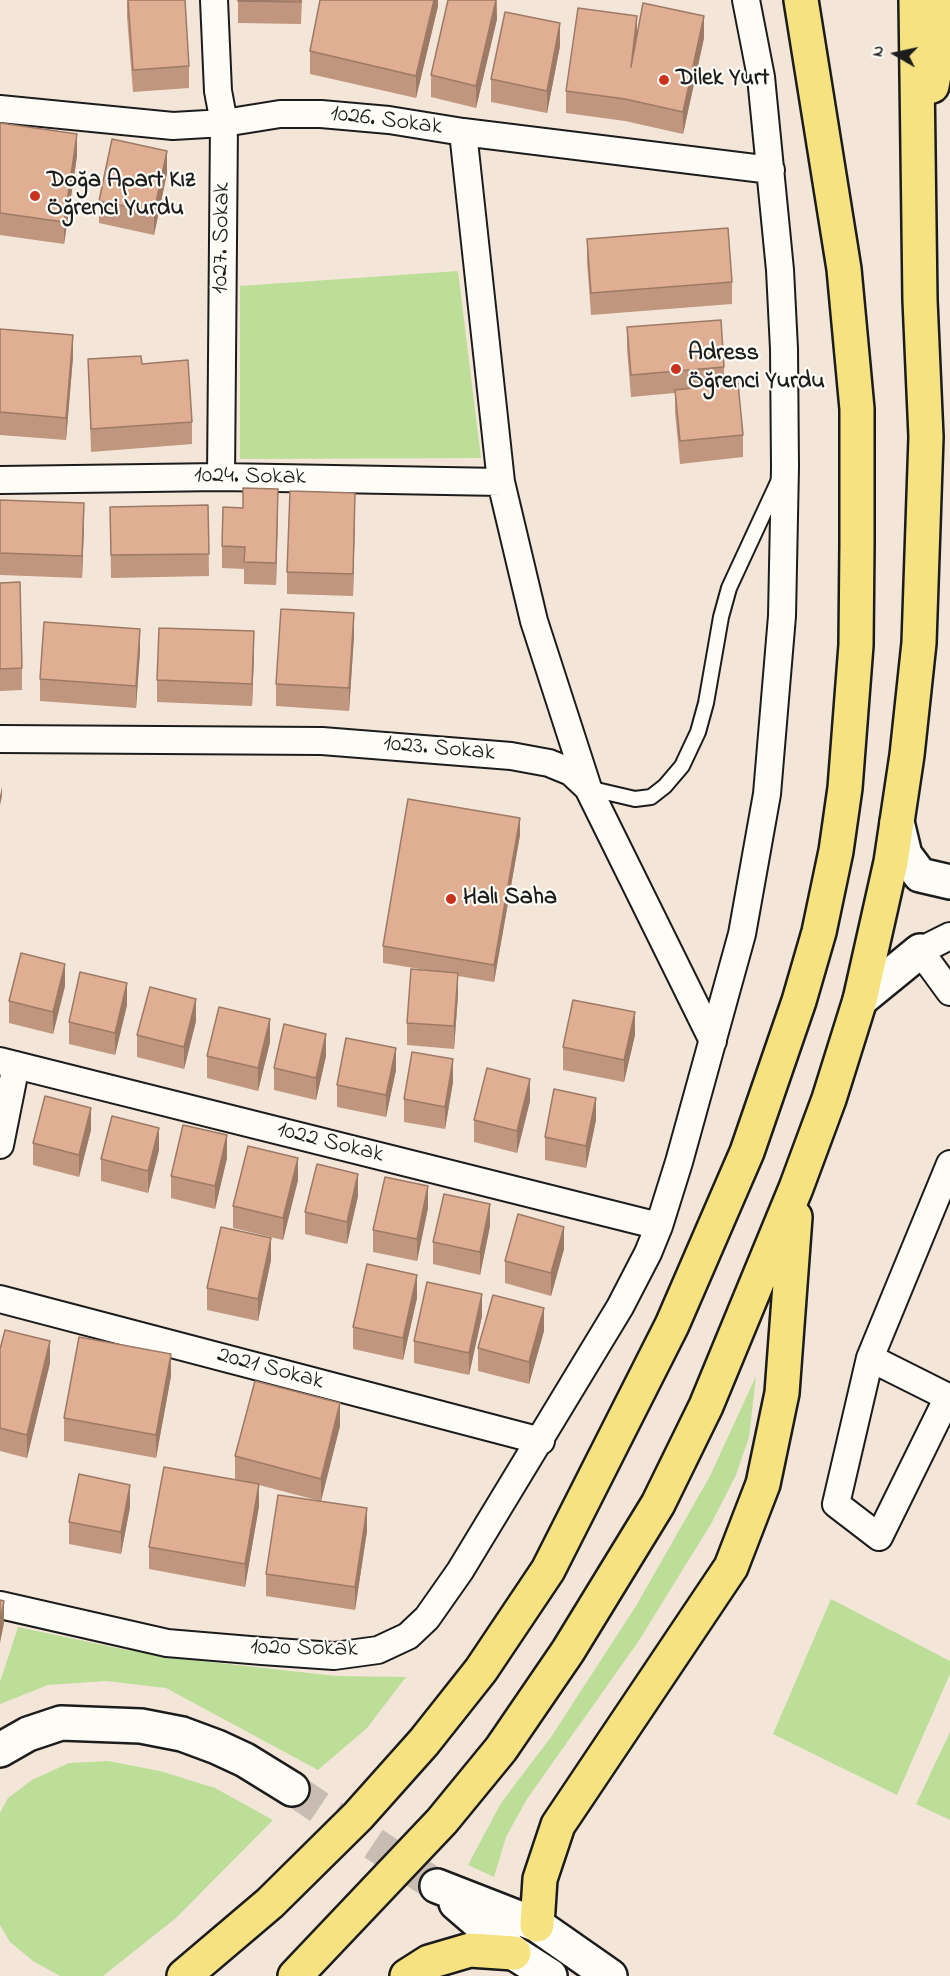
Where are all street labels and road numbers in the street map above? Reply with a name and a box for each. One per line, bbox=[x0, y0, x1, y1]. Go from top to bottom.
street label: 1026. Sokak bbox=[328, 101, 444, 143]
street label: 1027. Sokak bbox=[208, 182, 238, 294]
street label: 1024. Sokak bbox=[194, 463, 306, 493]
street label: 1023. Sokak bbox=[382, 731, 496, 769]
street label: 1022 Sokak bbox=[274, 1117, 386, 1171]
street label: 2021 Sokak bbox=[214, 1342, 326, 1398]
street label: 1020 Sokak bbox=[250, 1635, 358, 1665]

